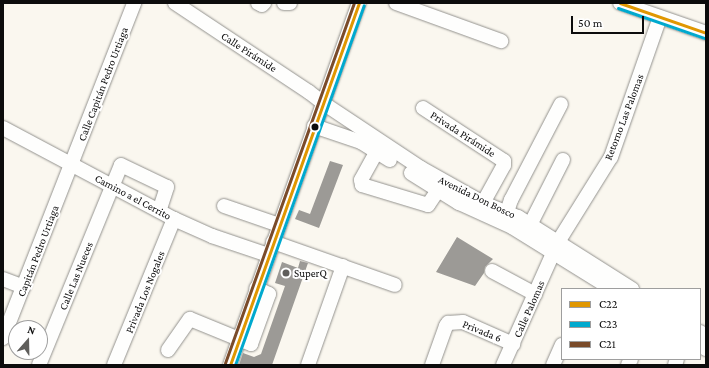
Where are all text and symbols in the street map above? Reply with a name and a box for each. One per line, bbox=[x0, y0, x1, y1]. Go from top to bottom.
scale bar bbox=[573, 8, 646, 34]
text: 50 m bbox=[578, 16, 602, 30]
street label: Calle Capitán Pedro Urtiaga bbox=[75, 25, 131, 143]
street label: Calle Pirámide bbox=[219, 29, 279, 75]
street label: Retorno Las Palomas bbox=[602, 72, 646, 162]
street label: Privada Pirámide bbox=[428, 108, 498, 160]
unlabelled marker bbox=[310, 122, 320, 132]
street label: Camino a el Cerrito bbox=[93, 171, 173, 223]
street label: Avenida Don Bosco bbox=[436, 173, 518, 221]
street label: Capitán Pedro Urtiaga bbox=[14, 203, 62, 299]
street label: Calle Las Nueces bbox=[56, 240, 96, 312]
street label: Privada Los Nogales bbox=[122, 249, 168, 335]
place label: SuperQ bbox=[294, 266, 327, 280]
marker: SuperQ bbox=[281, 268, 291, 278]
street label: Calle Palomas bbox=[511, 278, 547, 340]
legend bbox=[561, 288, 701, 360]
text: C22 bbox=[599, 297, 617, 311]
street label: Privada 6 bbox=[461, 317, 503, 345]
text: C23 bbox=[599, 317, 618, 331]
north arrow bbox=[8, 320, 48, 360]
text: N bbox=[26, 323, 37, 337]
text: C21 bbox=[599, 337, 616, 351]

